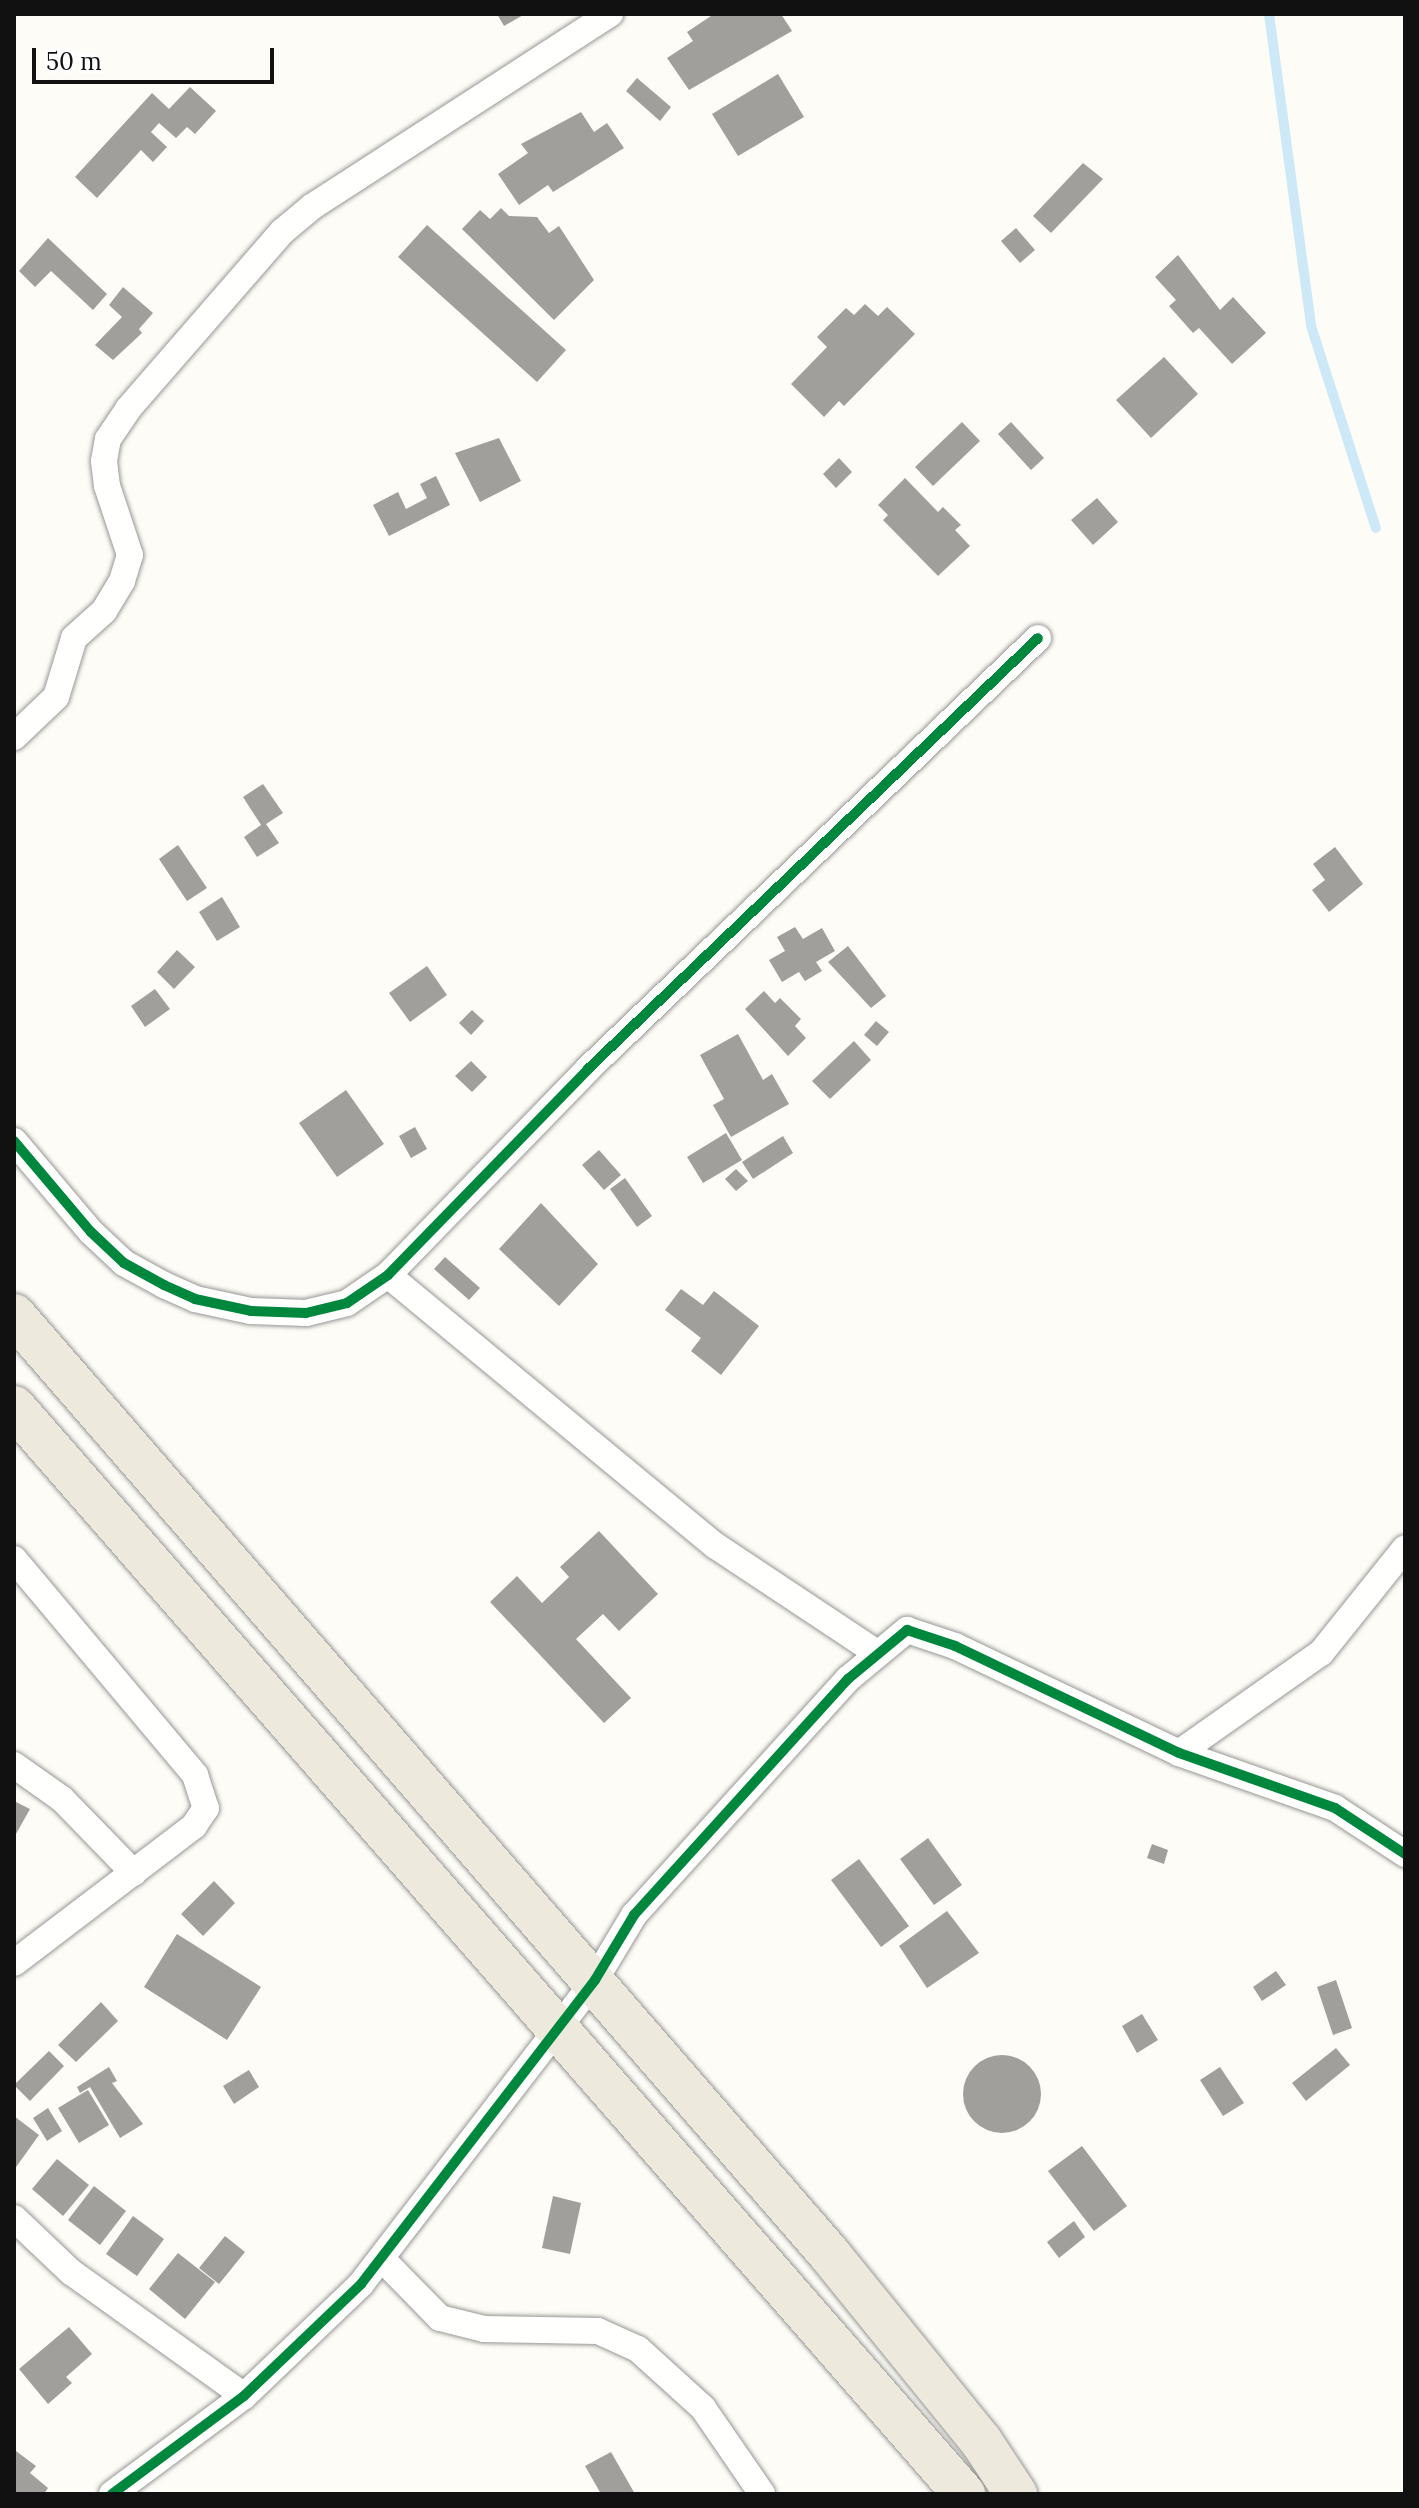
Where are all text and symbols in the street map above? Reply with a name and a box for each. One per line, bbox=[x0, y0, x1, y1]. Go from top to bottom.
scale bar bbox=[36, 32, 278, 82]
text: 50 m bbox=[46, 46, 102, 77]

